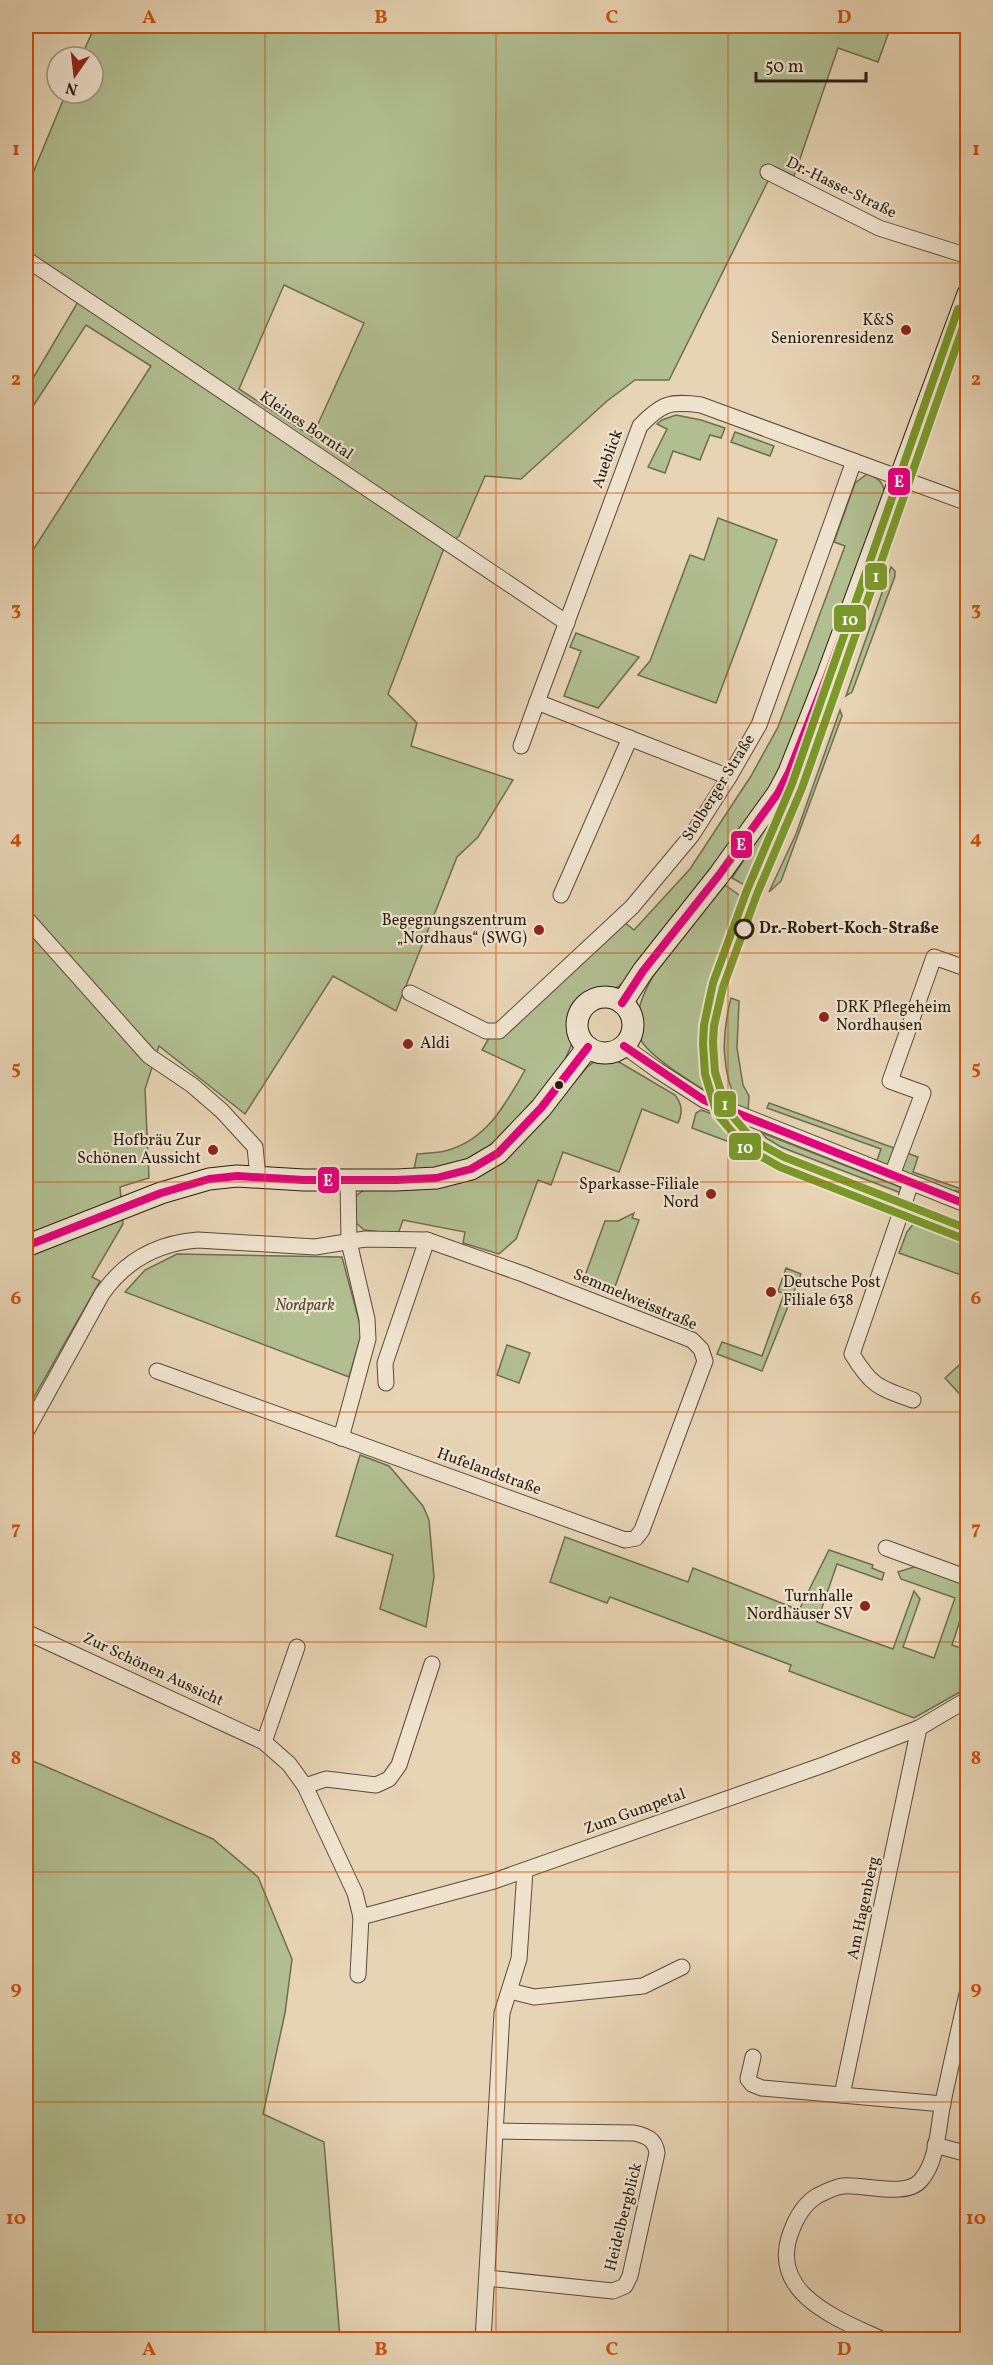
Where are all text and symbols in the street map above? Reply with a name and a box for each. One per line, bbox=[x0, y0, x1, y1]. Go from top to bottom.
text: A bbox=[142, 4, 156, 32]
text: B bbox=[374, 4, 388, 32]
text: C bbox=[606, 4, 619, 32]
text: D bbox=[837, 4, 851, 32]
north arrow bbox=[45, 45, 105, 105]
scale bar bbox=[756, 45, 866, 83]
text: 50 m bbox=[765, 55, 804, 80]
text: N bbox=[63, 75, 80, 100]
text: 1 bbox=[12, 136, 20, 164]
text: 1 bbox=[972, 136, 980, 164]
street label: Dr.-Hasse-Straße bbox=[782, 152, 900, 224]
place label: K&S Seniorenresidenz bbox=[771, 310, 894, 350]
marker: K&S Seniorenresidenz bbox=[899, 323, 913, 337]
text: 2 bbox=[11, 366, 21, 394]
text: 2 bbox=[971, 366, 981, 394]
street label: Kleines Borntal bbox=[255, 387, 357, 466]
street label: Aueblick bbox=[587, 426, 629, 492]
line badge: E bbox=[887, 467, 911, 496]
text: E bbox=[894, 472, 904, 494]
line badge: 1 bbox=[864, 562, 888, 591]
text: 1 bbox=[873, 567, 879, 589]
text: 3 bbox=[11, 596, 21, 624]
text: 3 bbox=[971, 596, 981, 624]
line badge: 10 bbox=[833, 604, 867, 633]
text: 10 bbox=[842, 610, 858, 632]
street label: Stolberger Straße bbox=[677, 730, 761, 846]
text: 4 bbox=[10, 825, 22, 853]
text: 4 bbox=[970, 825, 982, 853]
line badge: E bbox=[730, 830, 753, 859]
text: E bbox=[736, 835, 746, 857]
place label: Begegnungszentrum „Nordhaus“ (SWG) bbox=[382, 910, 527, 950]
place label: Dr.-Robert-Koch-Straße bbox=[759, 918, 939, 940]
marker: Dr.-Robert-Koch-Straße bbox=[734, 919, 754, 939]
marker: Begegnungszentrum „Nordhaus“ (SWG) bbox=[532, 923, 546, 937]
place label: DRK Pflegeheim Nordhausen bbox=[836, 997, 951, 1037]
marker: DRK Pflegeheim Nordhausen bbox=[817, 1010, 831, 1024]
place label: Aldi bbox=[420, 1033, 450, 1055]
marker: Aldi bbox=[401, 1037, 415, 1051]
text: 5 bbox=[11, 1055, 21, 1083]
text: 5 bbox=[971, 1055, 981, 1083]
unlabelled marker bbox=[553, 1079, 565, 1091]
line badge: 1 bbox=[713, 1090, 737, 1118]
text: 1 bbox=[722, 1095, 728, 1117]
place label: Hofbräu Zur Schönen Aussicht bbox=[77, 1130, 201, 1170]
line badge: 10 bbox=[728, 1132, 762, 1161]
text: 10 bbox=[737, 1138, 753, 1160]
marker: Hofbräu Zur Schönen Aussicht bbox=[206, 1143, 220, 1157]
line badge: E bbox=[317, 1166, 340, 1194]
text: E bbox=[323, 1171, 333, 1193]
place label: Sparkasse-Filiale Nord bbox=[579, 1174, 699, 1214]
marker: Sparkasse-Filiale Nord bbox=[704, 1187, 718, 1201]
street label: Semmelweisstraße bbox=[570, 1264, 700, 1336]
place label: Deutsche Post Filiale 638 bbox=[783, 1272, 881, 1312]
text: 6 bbox=[11, 1285, 22, 1313]
marker: Deutsche Post Filiale 638 bbox=[764, 1285, 778, 1299]
text: 6 bbox=[971, 1285, 982, 1313]
park label: Nordpark bbox=[275, 1295, 335, 1317]
street label: Hufelandstraße bbox=[434, 1443, 544, 1501]
text: 7 bbox=[11, 1515, 21, 1543]
text: 7 bbox=[971, 1515, 981, 1543]
place label: Turnhalle Nordhäuser SV bbox=[747, 1586, 853, 1626]
marker: Turnhalle Nordhäuser SV bbox=[858, 1599, 872, 1613]
street label: Zur Schönen Aussicht bbox=[79, 1628, 227, 1712]
text: 8 bbox=[11, 1745, 21, 1773]
text: 8 bbox=[971, 1745, 981, 1773]
street label: Zum Gumpetal bbox=[581, 1783, 689, 1841]
street label: Am Hagenberg bbox=[842, 1854, 886, 1962]
text: 9 bbox=[10, 1975, 22, 2003]
text: 9 bbox=[970, 1975, 982, 2003]
street label: Heidelbergblick bbox=[600, 2160, 648, 2273]
text: 10 bbox=[6, 2205, 26, 2233]
text: 10 bbox=[966, 2205, 986, 2233]
text: A bbox=[142, 2336, 156, 2364]
text: B bbox=[374, 2336, 388, 2364]
text: C bbox=[606, 2336, 619, 2364]
text: D bbox=[837, 2336, 851, 2364]

